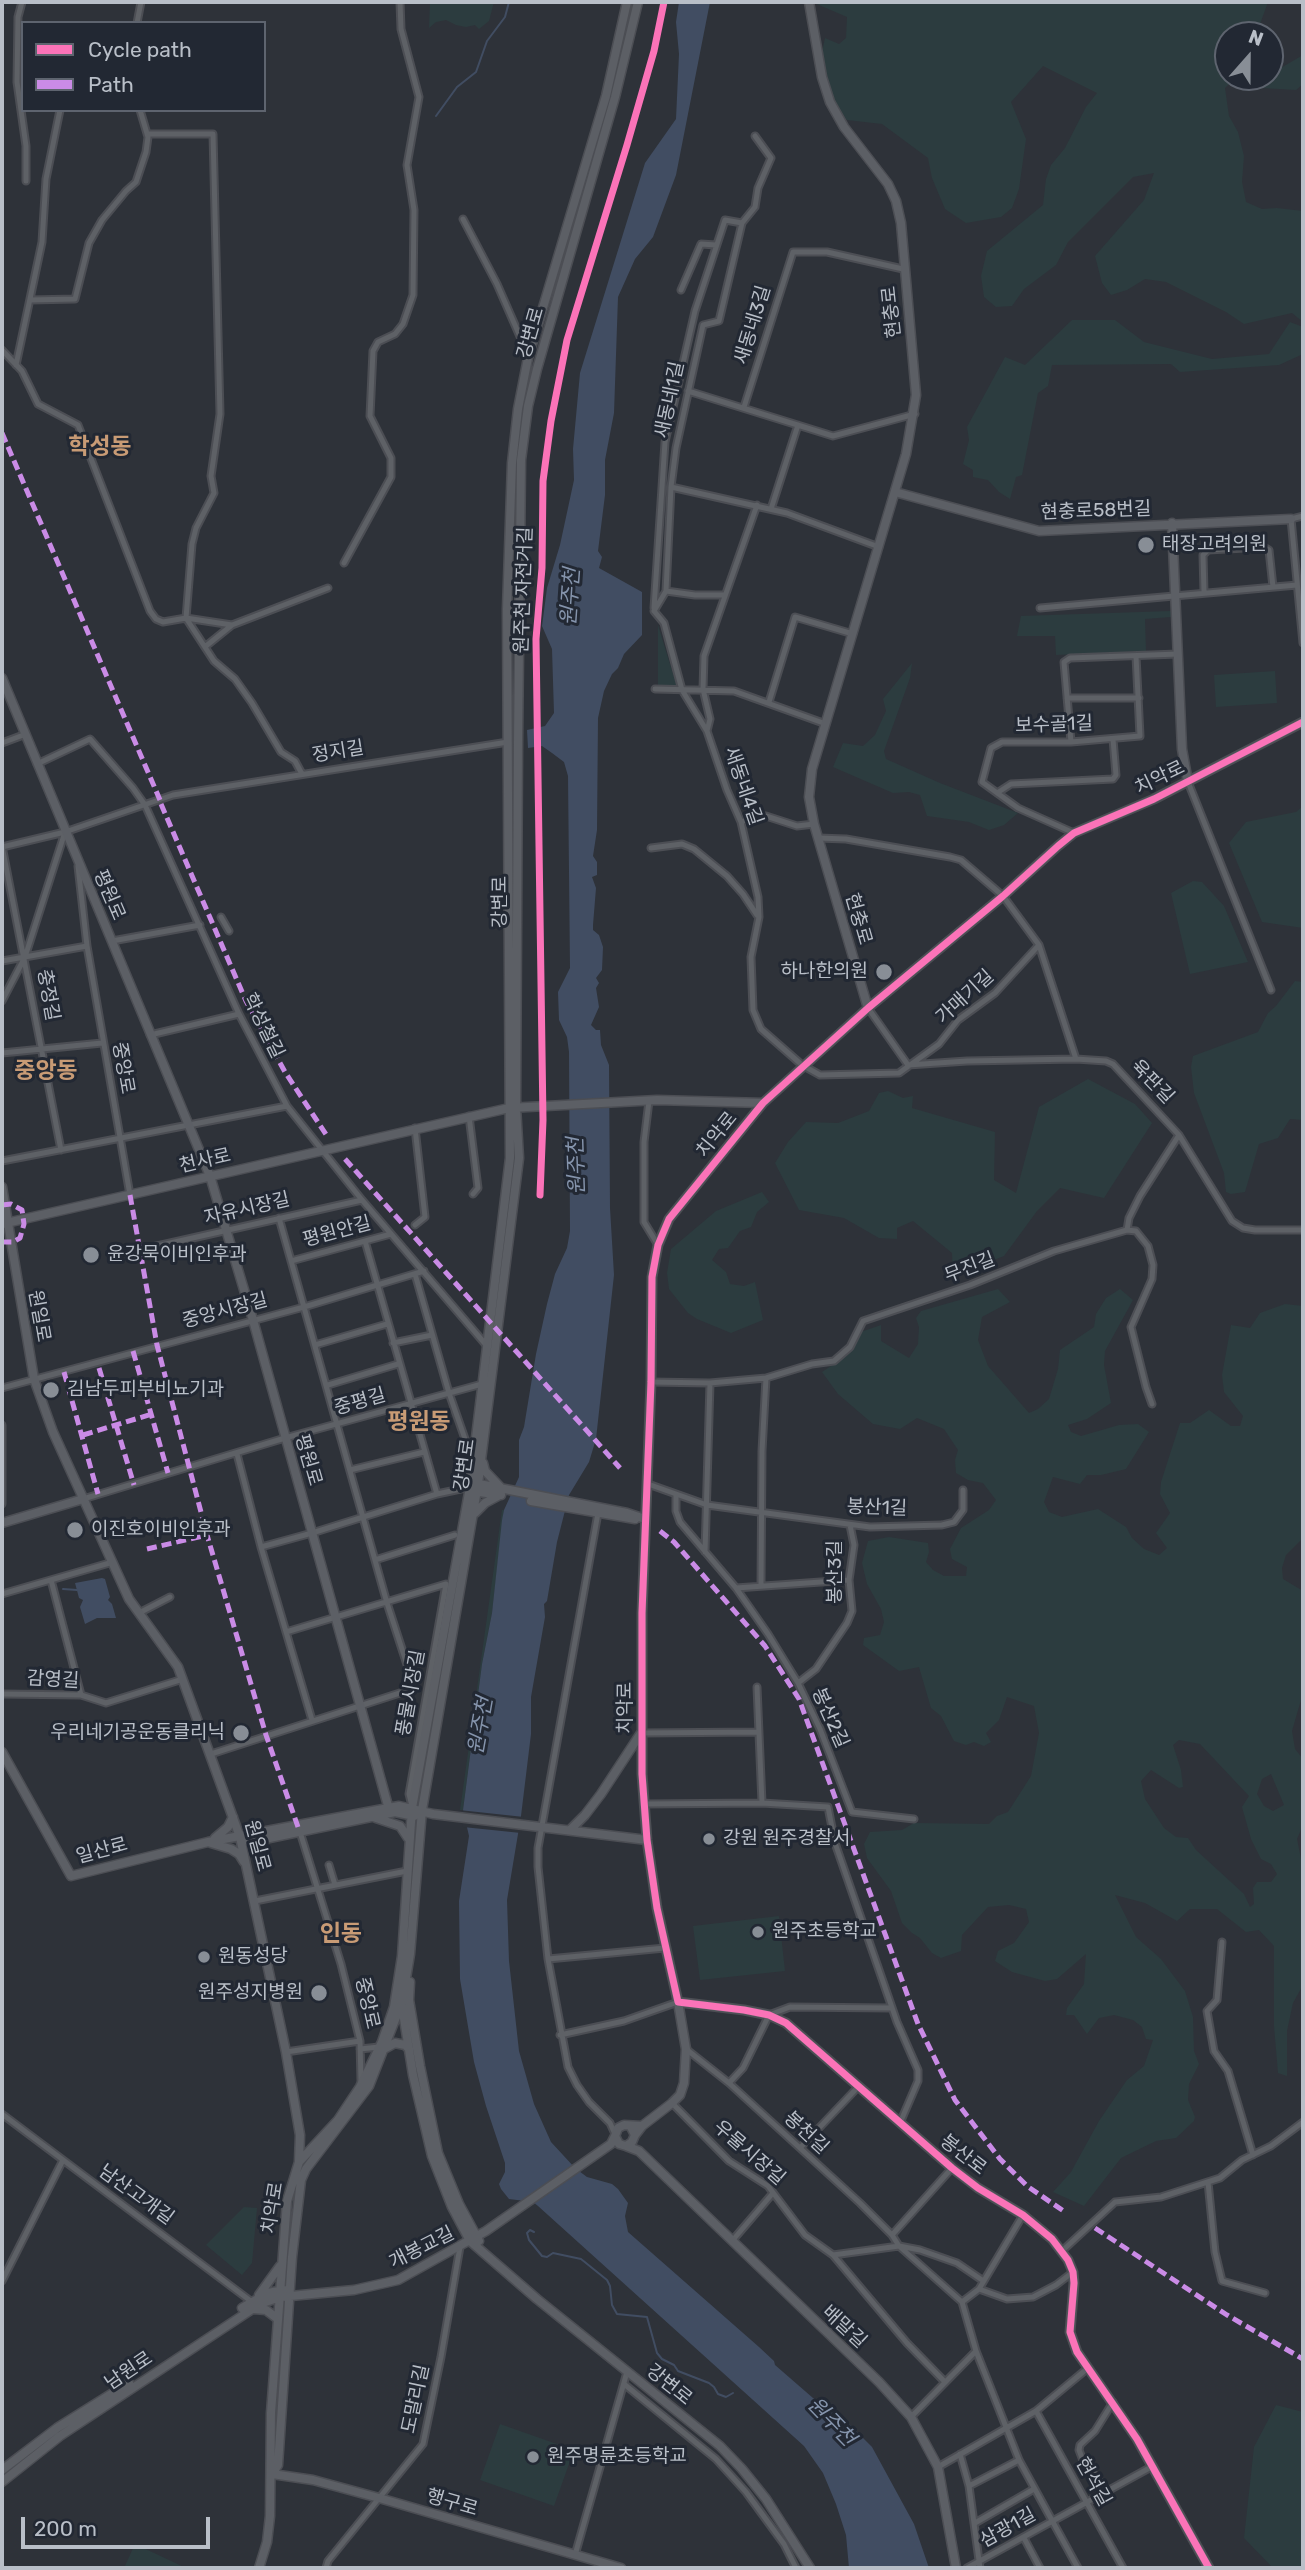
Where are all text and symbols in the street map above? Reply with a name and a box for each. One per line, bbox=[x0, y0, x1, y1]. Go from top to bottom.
legend bbox=[21, 21, 266, 112]
north arrow bbox=[1214, 21, 1284, 91]
text: N bbox=[1245, 25, 1266, 51]
text: Cycle path bbox=[88, 37, 192, 62]
text: Path bbox=[88, 72, 134, 97]
street label: 새동네3길 bbox=[730, 283, 776, 367]
street label: 현충로 bbox=[878, 285, 906, 339]
street label: 강변로 bbox=[513, 305, 549, 361]
street label: 새동네1길 bbox=[651, 359, 689, 441]
district label: 학성동 bbox=[68, 433, 132, 461]
street label: 현충로58번길 bbox=[1040, 498, 1152, 524]
street label: 원주천 자전거길 bbox=[510, 526, 538, 654]
place label: 태장고려의원 bbox=[1162, 534, 1267, 556]
marker: 태장고려의원 bbox=[1136, 535, 1156, 555]
water label: 원주천 bbox=[556, 567, 586, 627]
street label: 보수골1길 bbox=[1015, 712, 1093, 738]
street label: 정지길 bbox=[310, 737, 366, 767]
street label: 새동네4길 bbox=[719, 744, 767, 828]
street label: 치악로 bbox=[1131, 756, 1189, 800]
street label: 평원로 bbox=[88, 866, 130, 924]
street label: 강변로 bbox=[490, 876, 512, 928]
street label: 현충로 bbox=[840, 891, 876, 947]
place label: 하나한의원 bbox=[781, 961, 868, 983]
marker: 하나한의원 bbox=[874, 962, 894, 982]
street label: 가매기길 bbox=[931, 965, 999, 1029]
street label: 충정길 bbox=[32, 967, 64, 1023]
street label: 학성철길 bbox=[237, 990, 289, 1062]
street label: 중앙로 bbox=[107, 1040, 139, 1096]
street label: 육판길 bbox=[1126, 1055, 1178, 1109]
district label: 중앙동 bbox=[14, 1057, 78, 1085]
street label: 치악로 bbox=[692, 1107, 742, 1163]
water label: 원주천 bbox=[563, 1137, 591, 1195]
street label: 천사로 bbox=[177, 1144, 233, 1178]
street label: 자유시장길 bbox=[202, 1188, 292, 1230]
street label: 평원안길 bbox=[300, 1212, 374, 1252]
place label: 윤강묵이비인후과 bbox=[107, 1244, 247, 1266]
marker: 윤강묵이비인후과 bbox=[81, 1245, 101, 1265]
street label: 무진길 bbox=[941, 1248, 999, 1288]
street label: 원일로 bbox=[23, 1288, 55, 1344]
street label: 중앙시장길 bbox=[180, 1289, 270, 1333]
place label: 김남두피부비뇨기과 bbox=[67, 1379, 224, 1401]
marker: 김남두피부비뇨기과 bbox=[41, 1380, 61, 1400]
street label: 중평길 bbox=[332, 1384, 388, 1420]
district label: 평원동 bbox=[387, 1408, 451, 1436]
street label: 평원로 bbox=[290, 1432, 326, 1488]
street label: 강변로 bbox=[450, 1437, 480, 1493]
street label: 봉산1길 bbox=[846, 1496, 908, 1520]
place label: 이진호이비인후과 bbox=[91, 1519, 231, 1541]
marker: 이진호이비인후과 bbox=[65, 1520, 85, 1540]
street label: 봉산3길 bbox=[825, 1540, 847, 1604]
street label: 풍물시장길 bbox=[392, 1648, 430, 1738]
street label: 감영길 bbox=[26, 1667, 80, 1693]
street label: 치악로 bbox=[615, 1682, 637, 1734]
street label: 봉산2길 bbox=[807, 1684, 853, 1752]
water label: 원주천 bbox=[464, 1695, 498, 1757]
place label: 우리네기공운동클리닉 bbox=[50, 1722, 225, 1744]
marker: 우리네기공운동클리닉 bbox=[231, 1723, 251, 1743]
street label: 원일로 bbox=[239, 1818, 275, 1874]
place label: 강원 원주경찰서 bbox=[723, 1828, 850, 1850]
marker: 강원 원주경찰서 bbox=[701, 1831, 717, 1847]
street label: 일산로 bbox=[74, 1833, 130, 1869]
district label: 인동 bbox=[320, 1920, 362, 1948]
place label: 원주초등학교 bbox=[772, 1921, 877, 1943]
marker: 원주초등학교 bbox=[750, 1924, 766, 1940]
place label: 원동성당 bbox=[218, 1946, 288, 1968]
marker: 원동성당 bbox=[196, 1949, 212, 1965]
street label: 중앙로 bbox=[350, 1975, 384, 2031]
place label: 원주성지병원 bbox=[198, 1982, 303, 2004]
marker: 원주성지병원 bbox=[309, 1983, 329, 2003]
street label: 봉천길 bbox=[779, 2107, 833, 2159]
street label: 우물시장길 bbox=[709, 2116, 789, 2190]
street label: 봉산로 bbox=[935, 2130, 991, 2180]
street label: 남산고개길 bbox=[94, 2160, 178, 2230]
street label: 치악로 bbox=[258, 2180, 288, 2236]
street label: 개봉교길 bbox=[386, 2222, 458, 2274]
street label: 배말길 bbox=[817, 2301, 871, 2353]
street label: 남원로 bbox=[101, 2347, 157, 2395]
street label: 강변로 bbox=[641, 2360, 697, 2410]
street label: 도말리길 bbox=[398, 2362, 434, 2436]
water label: 원주천 bbox=[802, 2392, 860, 2452]
place label: 원주명륜초등학교 bbox=[547, 2446, 687, 2468]
marker: 원주명륜초등학교 bbox=[525, 2449, 541, 2465]
street label: 현석길 bbox=[1070, 2454, 1116, 2510]
street label: 행구로 bbox=[424, 2485, 480, 2521]
street label: 삼광1길 bbox=[976, 2503, 1040, 2553]
scale bar bbox=[24, 2504, 214, 2548]
text: 200 m bbox=[34, 2516, 97, 2541]

